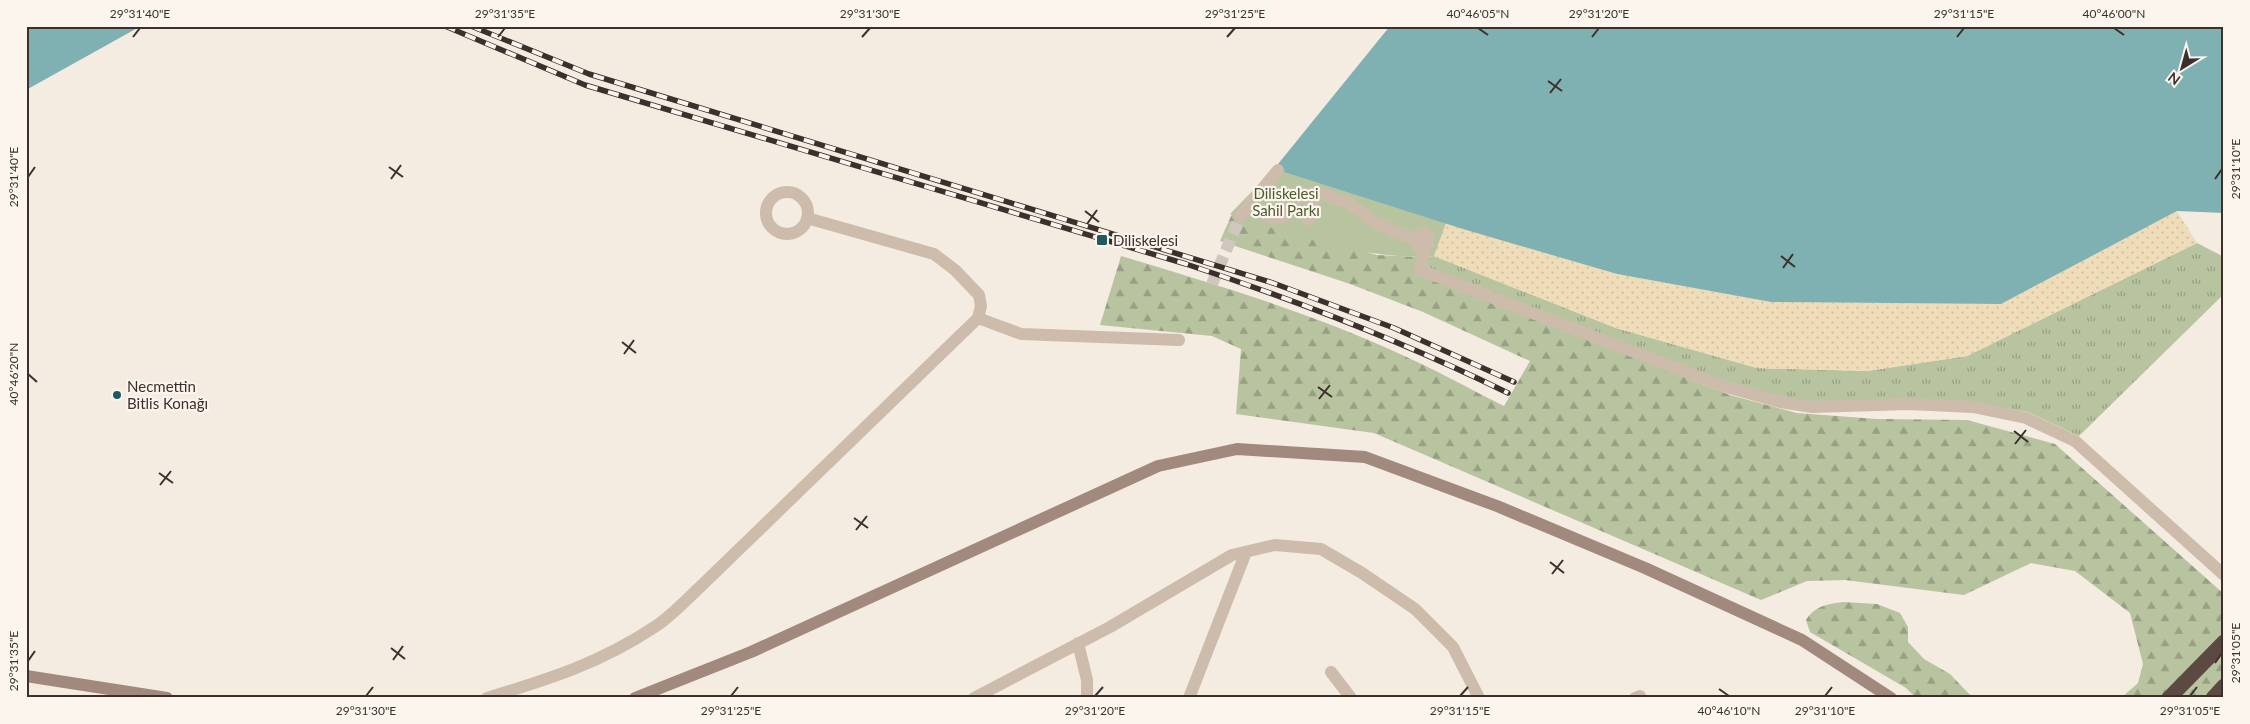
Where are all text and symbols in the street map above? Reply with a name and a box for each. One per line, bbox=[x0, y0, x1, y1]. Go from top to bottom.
text: 29°31'40"E bbox=[110, 6, 170, 21]
text: 29°31'35"E bbox=[475, 6, 535, 21]
text: 29°31'30"E bbox=[840, 6, 900, 21]
text: 29°31'25"E bbox=[1205, 6, 1265, 21]
text: 40°46'05"N bbox=[1447, 6, 1509, 21]
text: 29°31'20"E bbox=[1569, 6, 1629, 21]
text: 29°31'15"E bbox=[1934, 6, 1994, 21]
text: 40°46'00"N bbox=[2083, 6, 2145, 21]
north arrow bbox=[2158, 42, 2208, 92]
text: N bbox=[2164, 69, 2183, 89]
text: 29°31'10"E bbox=[2228, 139, 2243, 199]
text: 29°31'40"E bbox=[6, 147, 21, 207]
park label: Diliskelesi Sahil Parkı bbox=[1252, 184, 1320, 219]
place label: Diliskelesi bbox=[1113, 231, 1178, 249]
marker: Diliskelesi bbox=[1095, 233, 1109, 247]
text: 40°46'20"N bbox=[6, 343, 21, 405]
place label: Necmettin Bitlis Konağı bbox=[127, 377, 208, 412]
marker: Necmettin Bitlis Konağı bbox=[111, 389, 123, 401]
text: 29°31'05"E bbox=[2228, 623, 2243, 683]
text: 29°31'35"E bbox=[6, 631, 21, 691]
text: 29°31'30"E bbox=[336, 703, 396, 718]
text: 29°31'25"E bbox=[701, 703, 761, 718]
text: 29°31'20"E bbox=[1065, 703, 1125, 718]
text: 29°31'15"E bbox=[1430, 703, 1490, 718]
text: 40°46'10"N bbox=[1698, 703, 1760, 718]
text: 29°31'10"E bbox=[1795, 703, 1855, 718]
text: 29°31'05"E bbox=[2160, 703, 2220, 718]

